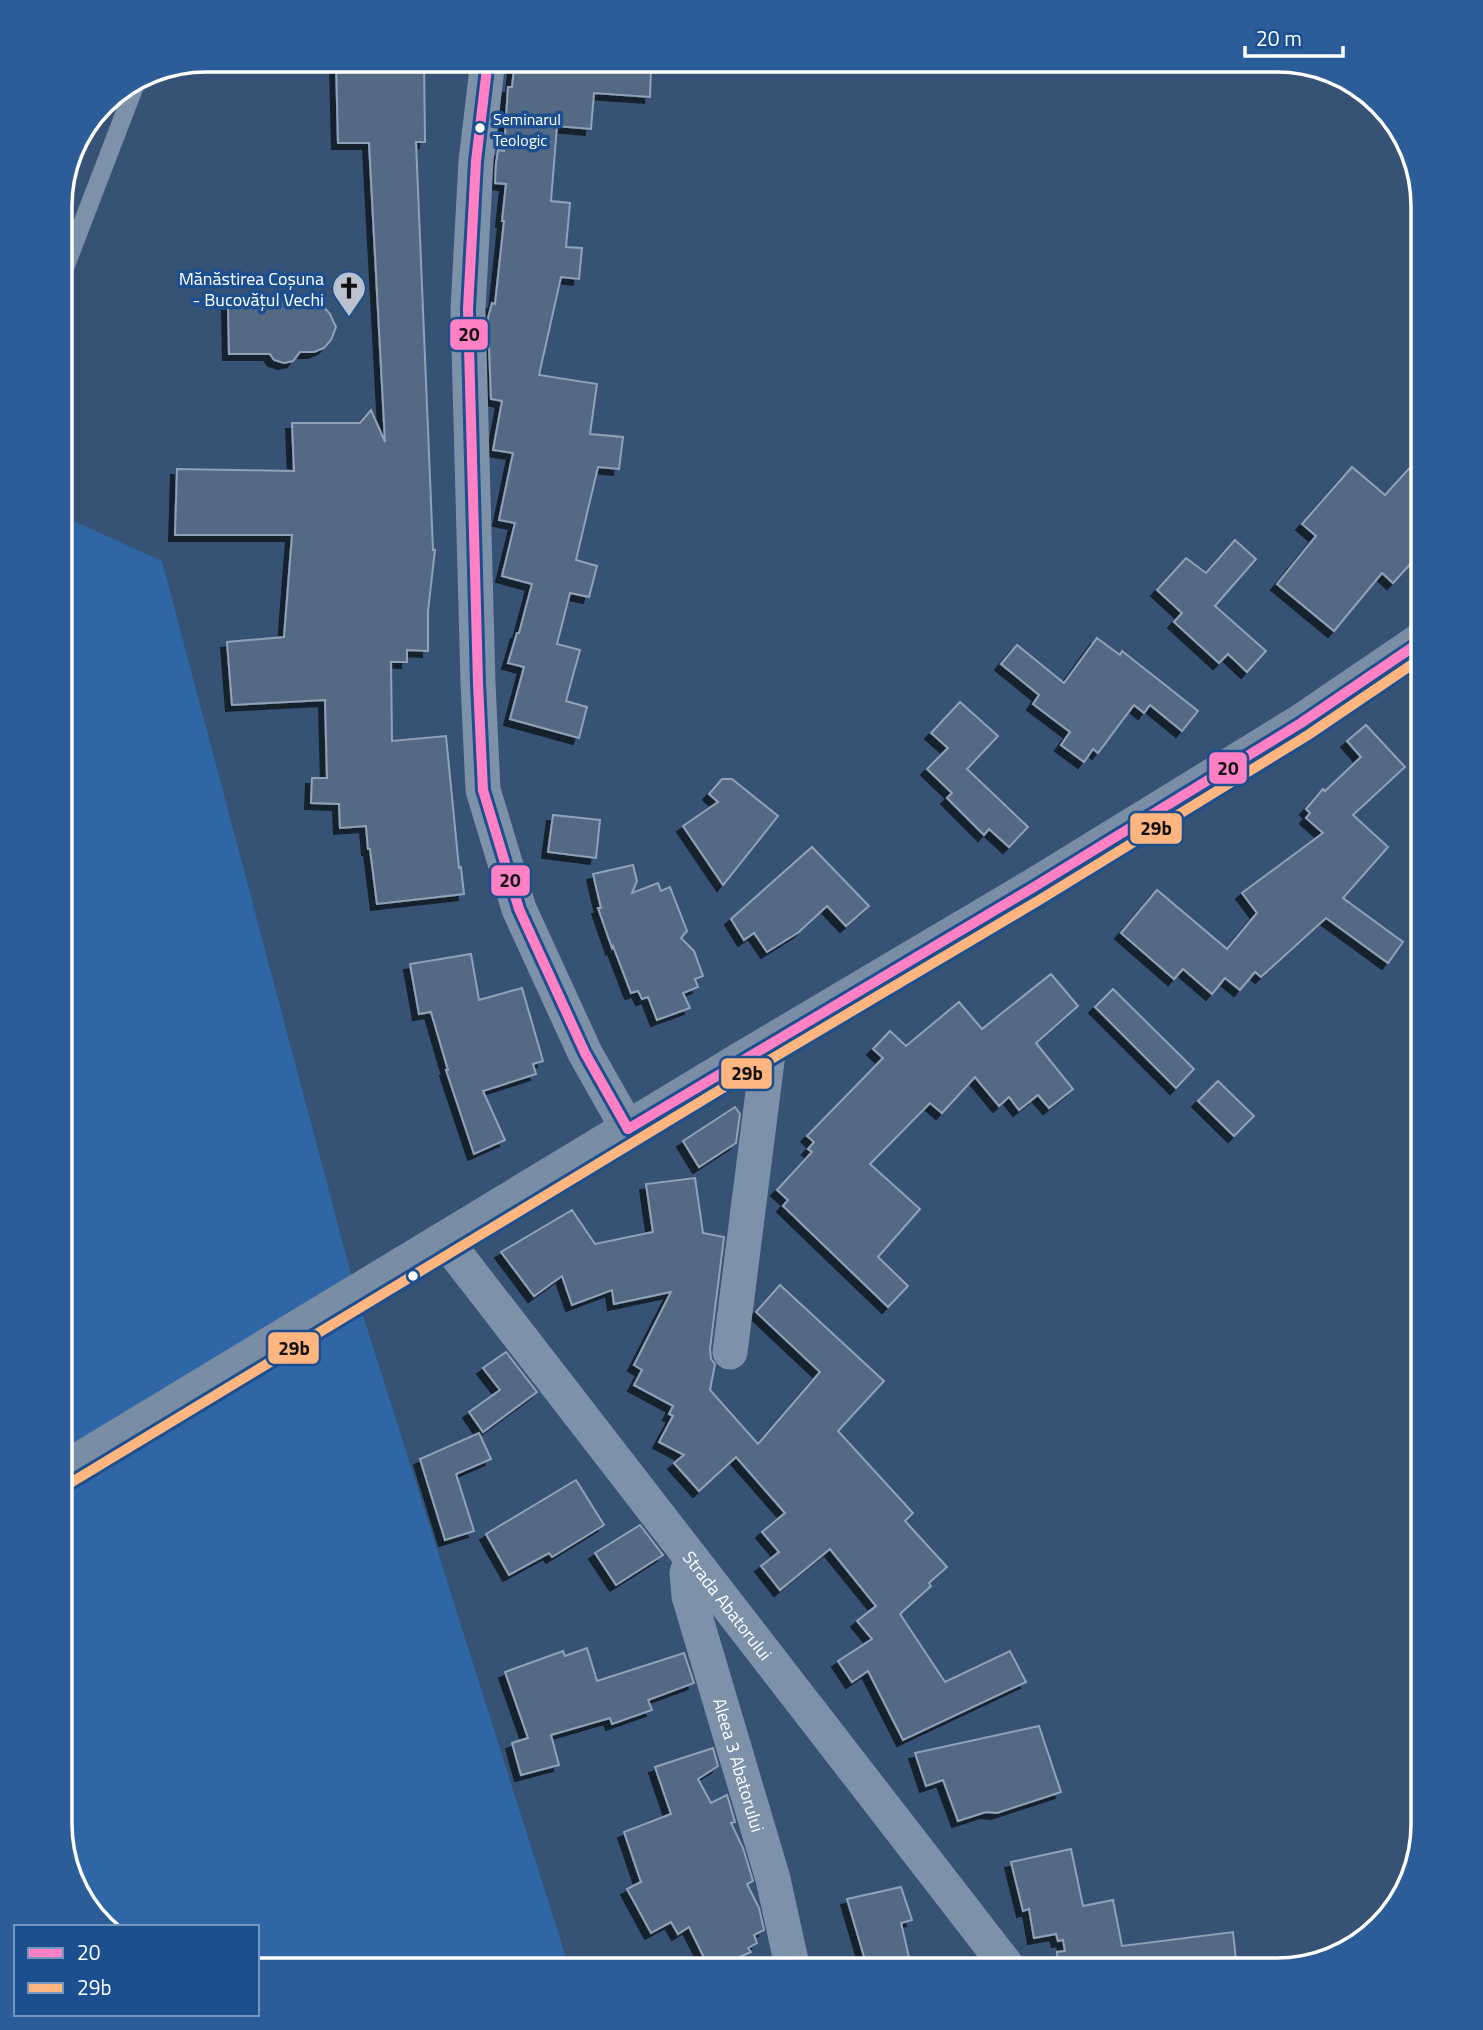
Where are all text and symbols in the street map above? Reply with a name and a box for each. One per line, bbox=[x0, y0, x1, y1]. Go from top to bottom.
scale bar bbox=[1245, 14, 1343, 58]
text: 20 m bbox=[1256, 22, 1302, 54]
place label: Seminarul Teologic bbox=[493, 107, 561, 152]
marker: Seminarul Teologic bbox=[473, 121, 487, 135]
place label: Mănăstirea Coșuna - Bucovățul Vechi bbox=[179, 265, 324, 313]
church icon: Mănăstirea Coșuna - Bucovățul Vechi bbox=[330, 269, 368, 318]
line badge: 20 bbox=[449, 318, 489, 351]
text: 20 bbox=[458, 319, 480, 348]
line badge: 20 bbox=[1208, 751, 1248, 785]
text: 20 bbox=[1217, 753, 1239, 782]
line badge: 29b bbox=[1129, 812, 1183, 845]
text: 29b bbox=[1140, 813, 1172, 842]
line badge: 20 bbox=[490, 864, 531, 897]
text: 20 bbox=[499, 865, 521, 894]
line badge: 29b bbox=[720, 1057, 773, 1090]
text: 29b bbox=[731, 1058, 763, 1087]
unlabelled marker bbox=[406, 1269, 420, 1283]
line badge: 29b bbox=[267, 1331, 320, 1365]
text: 29b bbox=[278, 1333, 310, 1362]
street label: Strada Abatorului bbox=[677, 1545, 779, 1666]
street label: Aleea 3 Abatorului bbox=[706, 1694, 772, 1835]
legend bbox=[14, 1925, 259, 2016]
text: 20 bbox=[77, 1936, 101, 1968]
text: 29b bbox=[77, 1971, 112, 2003]

